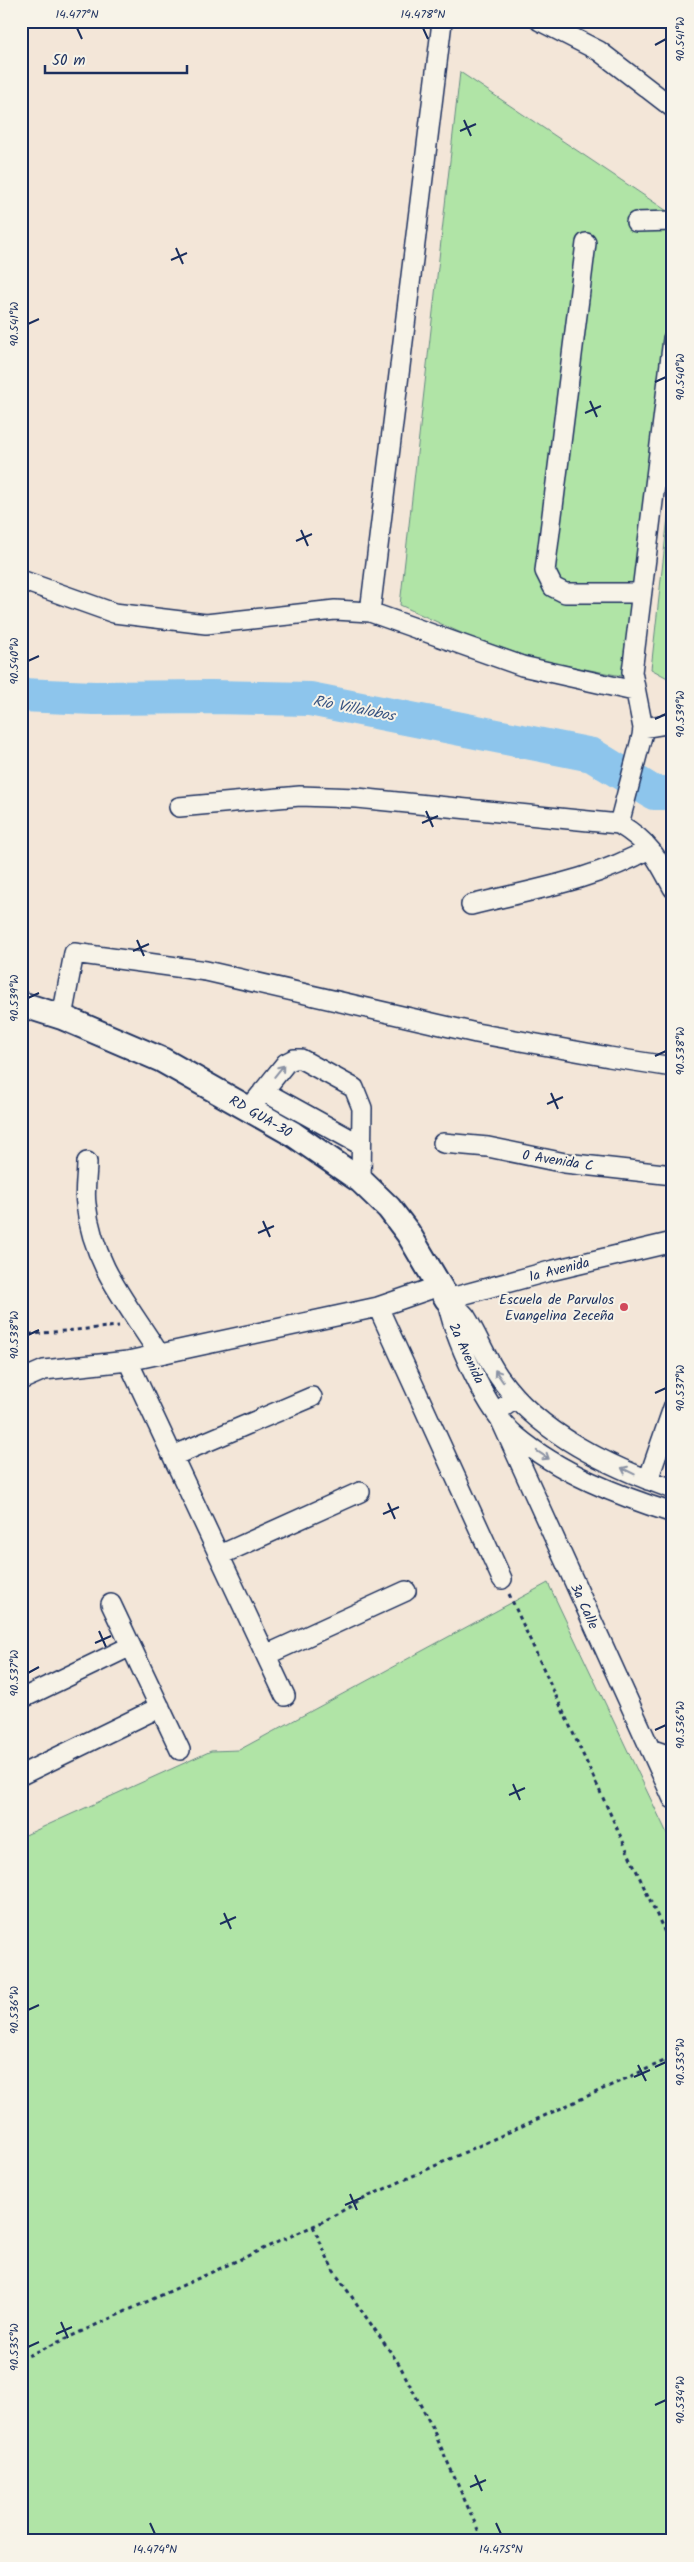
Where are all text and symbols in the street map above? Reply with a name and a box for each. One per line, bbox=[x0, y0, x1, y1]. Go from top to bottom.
text: 14.477°N bbox=[55, 5, 99, 24]
text: 14.478°N bbox=[401, 5, 445, 24]
text: 90.541°W bbox=[671, 17, 690, 61]
scale bar bbox=[45, 42, 188, 74]
text: 50 m bbox=[52, 49, 86, 73]
text: 90.541°W bbox=[5, 302, 24, 346]
text: 90.540°W bbox=[671, 353, 690, 401]
text: 90.540°W bbox=[5, 637, 24, 685]
water label: Río Villalobos bbox=[311, 689, 398, 729]
text: 90.539°W bbox=[671, 690, 690, 738]
text: 90.539°W bbox=[5, 974, 24, 1022]
text: 90.538°W bbox=[671, 1027, 690, 1075]
one-way arrow bbox=[274, 1065, 285, 1078]
street label: RD GUA-30 bbox=[225, 1090, 296, 1144]
street label: 0 Avenida C bbox=[521, 1145, 595, 1177]
street label: 1a Avenida bbox=[527, 1252, 592, 1288]
place label: Escuela de Parvulos Evangelina Zeceña bbox=[499, 1289, 614, 1327]
marker: Escuela de Parvulos Evangelina Zeceña bbox=[618, 1301, 630, 1313]
text: 90.538°W bbox=[5, 1311, 24, 1359]
street label: 2a Avenida bbox=[442, 1319, 490, 1388]
text: 90.537°W bbox=[671, 1365, 690, 1411]
one-way arrow bbox=[494, 1369, 504, 1383]
one-way arrow bbox=[536, 1450, 550, 1460]
one-way arrow bbox=[621, 1466, 636, 1475]
street label: 3a Calle bbox=[564, 1580, 604, 1634]
text: 90.537°W bbox=[5, 1650, 24, 1696]
text: 90.536°W bbox=[671, 1701, 690, 1749]
text: 90.536°W bbox=[5, 1986, 24, 2034]
text: 90.535°W bbox=[671, 2038, 690, 2086]
text: 90.535°W bbox=[5, 2323, 24, 2371]
text: 90.534°W bbox=[671, 2376, 690, 2424]
text: 14.474°N bbox=[133, 2540, 177, 2559]
text: 14.475°N bbox=[479, 2540, 523, 2559]

